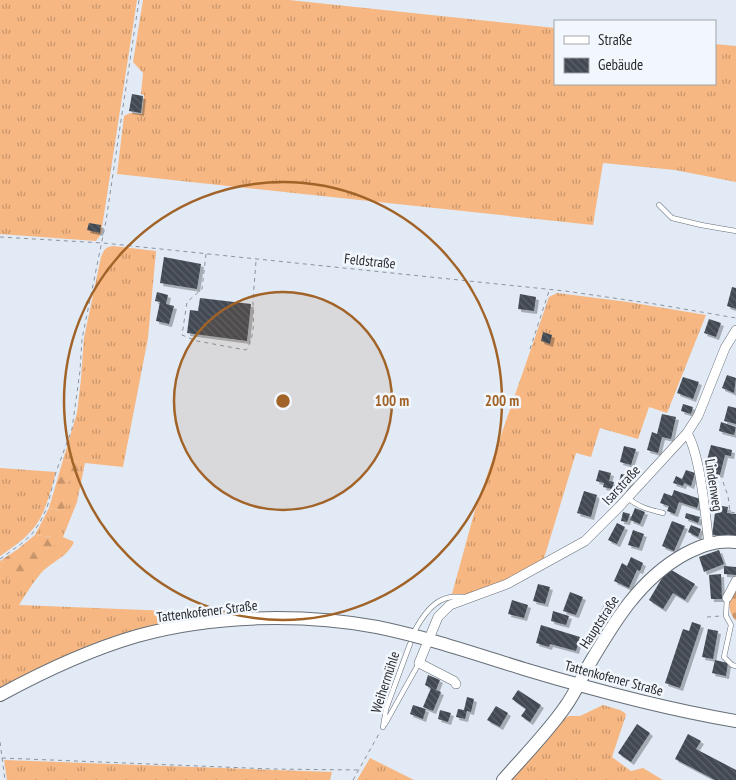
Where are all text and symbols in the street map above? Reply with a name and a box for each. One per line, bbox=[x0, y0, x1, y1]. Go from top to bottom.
legend bbox=[554, 20, 716, 85]
text: Straße bbox=[598, 30, 632, 49]
text: Gebäude bbox=[598, 55, 643, 74]
street label: Feldstraße bbox=[343, 249, 397, 273]
text: 100 m bbox=[375, 391, 409, 410]
text: 200 m bbox=[485, 391, 519, 410]
centre of rings bbox=[274, 392, 292, 410]
street label: Lindenweg bbox=[701, 457, 727, 513]
street label: Isarstraße bbox=[598, 461, 644, 509]
street label: Hauptstraße bbox=[575, 592, 623, 652]
street label: Tattenkofener Straße bbox=[156, 596, 259, 626]
street label: Weihermühle bbox=[367, 649, 403, 715]
street label: Tattenkofener Straße bbox=[563, 656, 665, 700]

